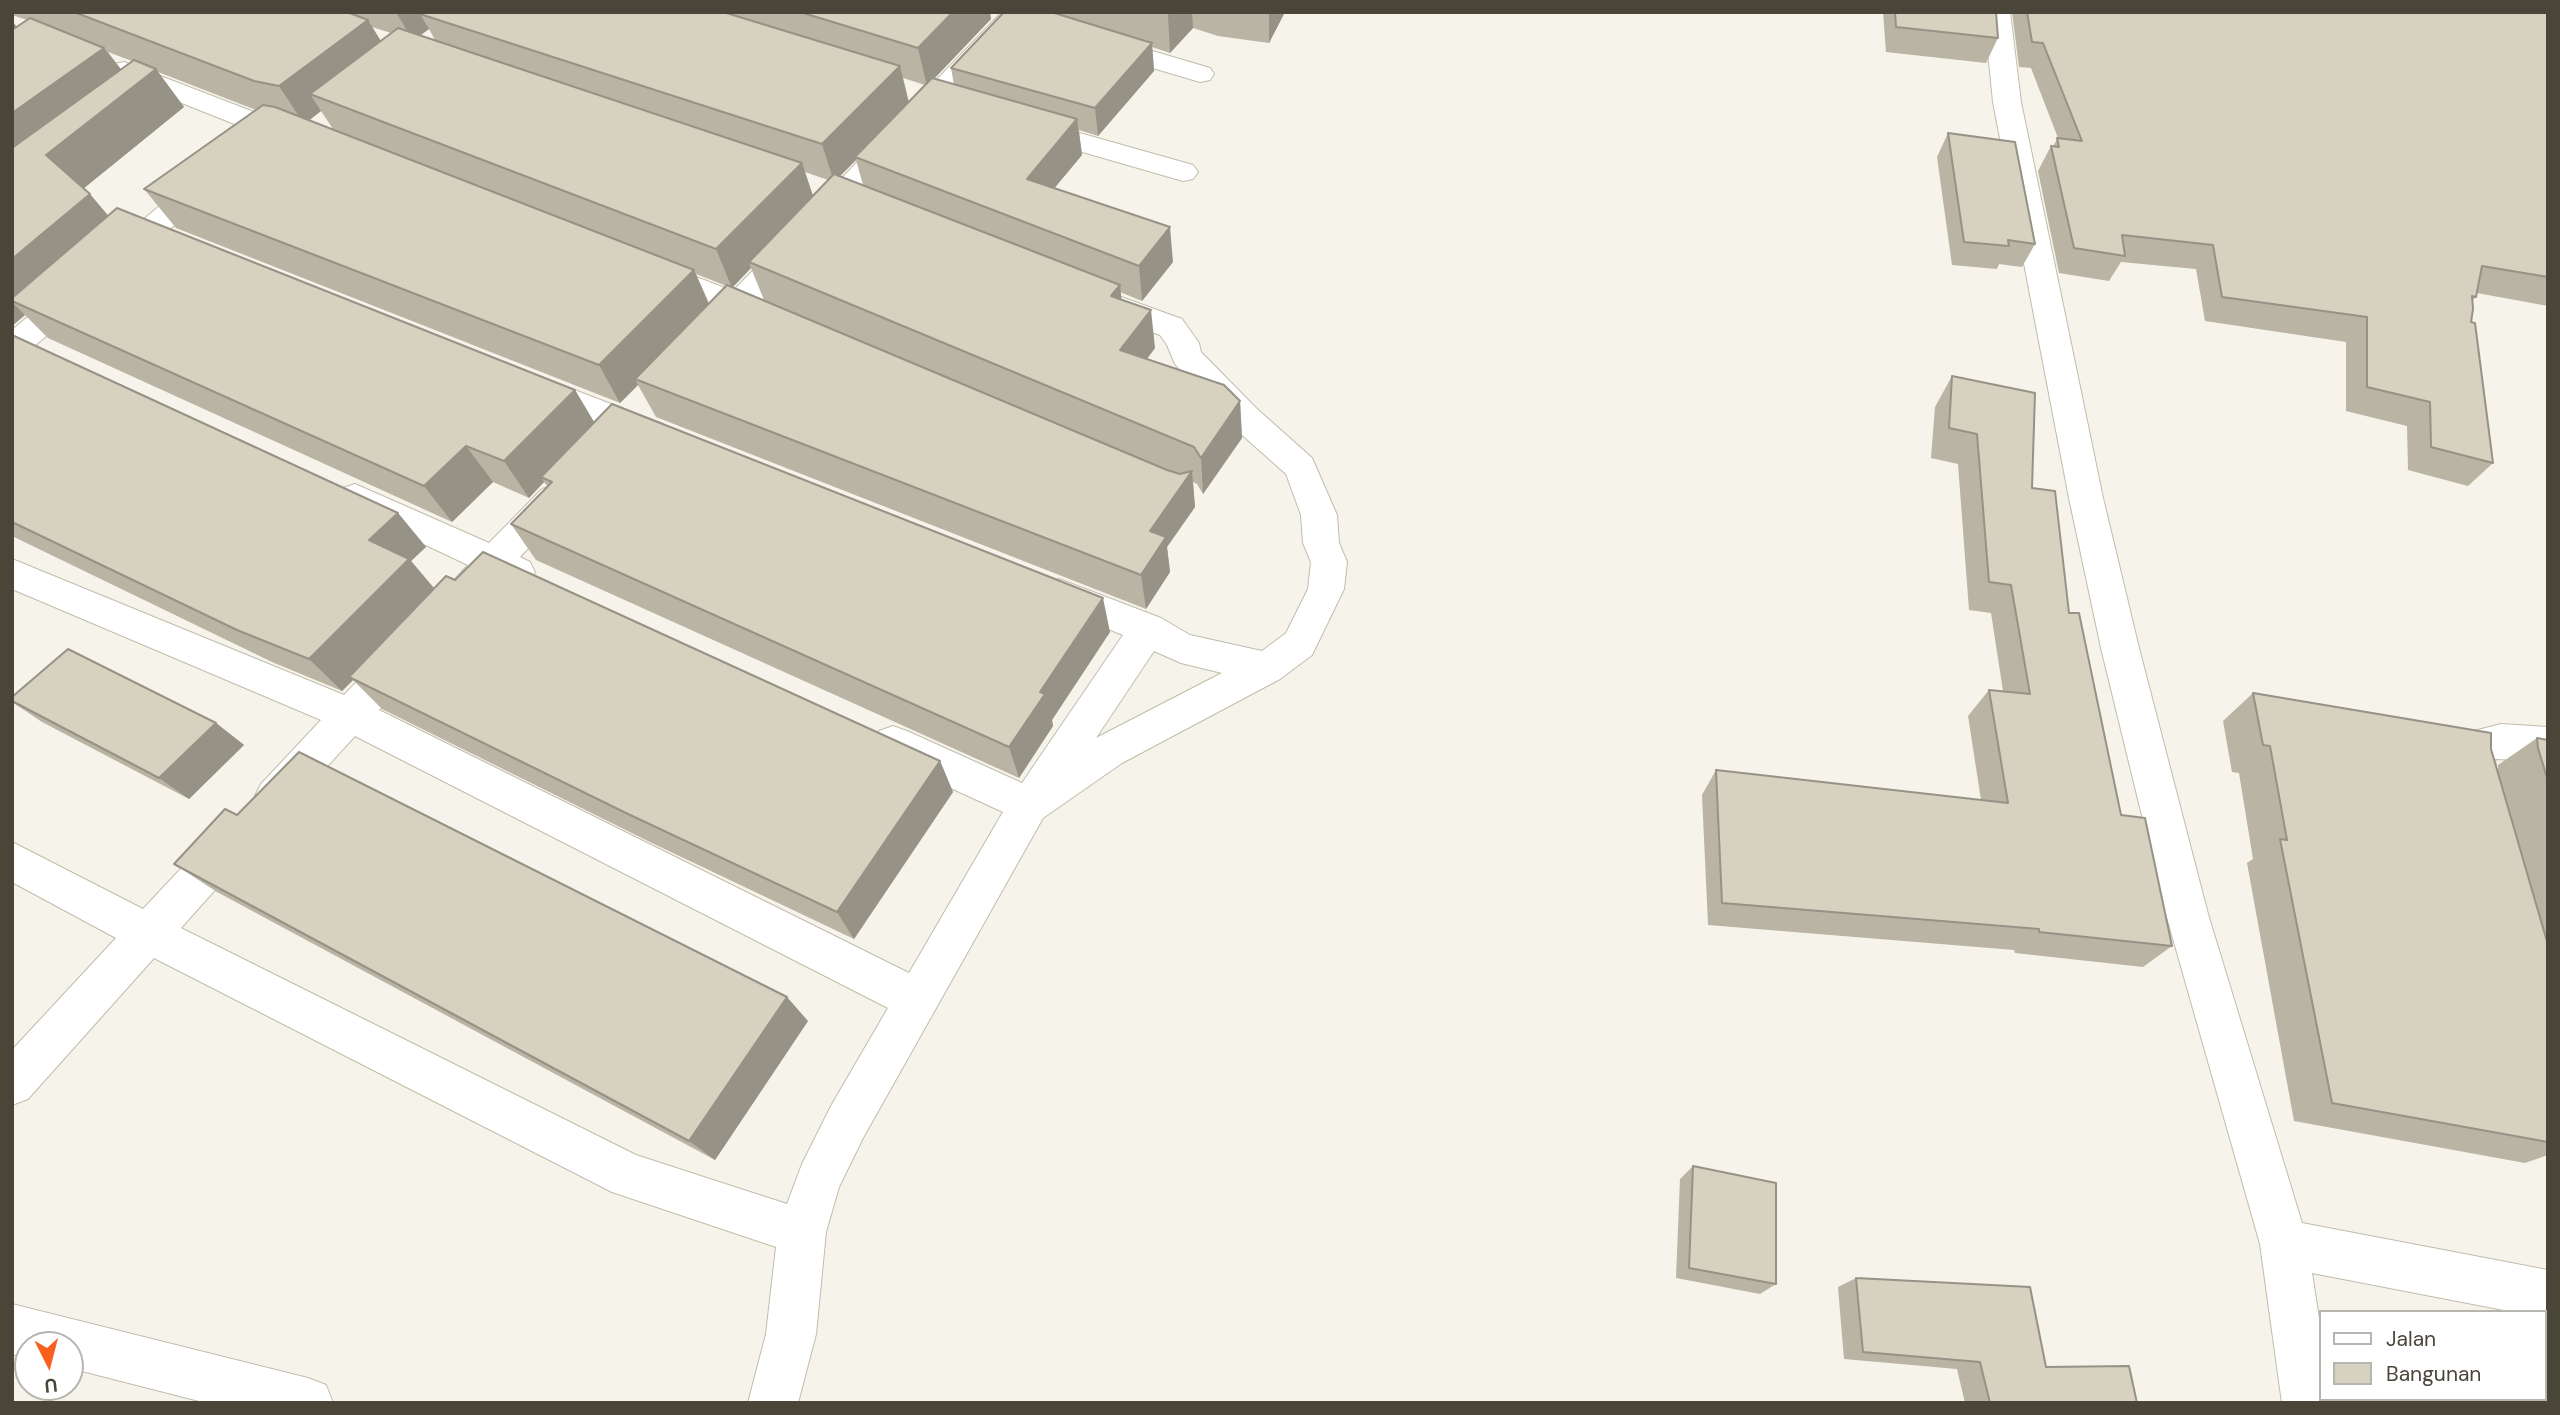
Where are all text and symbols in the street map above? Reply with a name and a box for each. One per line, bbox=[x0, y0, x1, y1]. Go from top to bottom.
legend bbox=[2318, 1310, 2546, 1401]
text: Jalan bbox=[2386, 1325, 2436, 1353]
north arrow bbox=[14, 1331, 84, 1401]
text: Bangunan bbox=[2386, 1360, 2481, 1388]
text: U bbox=[43, 1372, 59, 1399]

